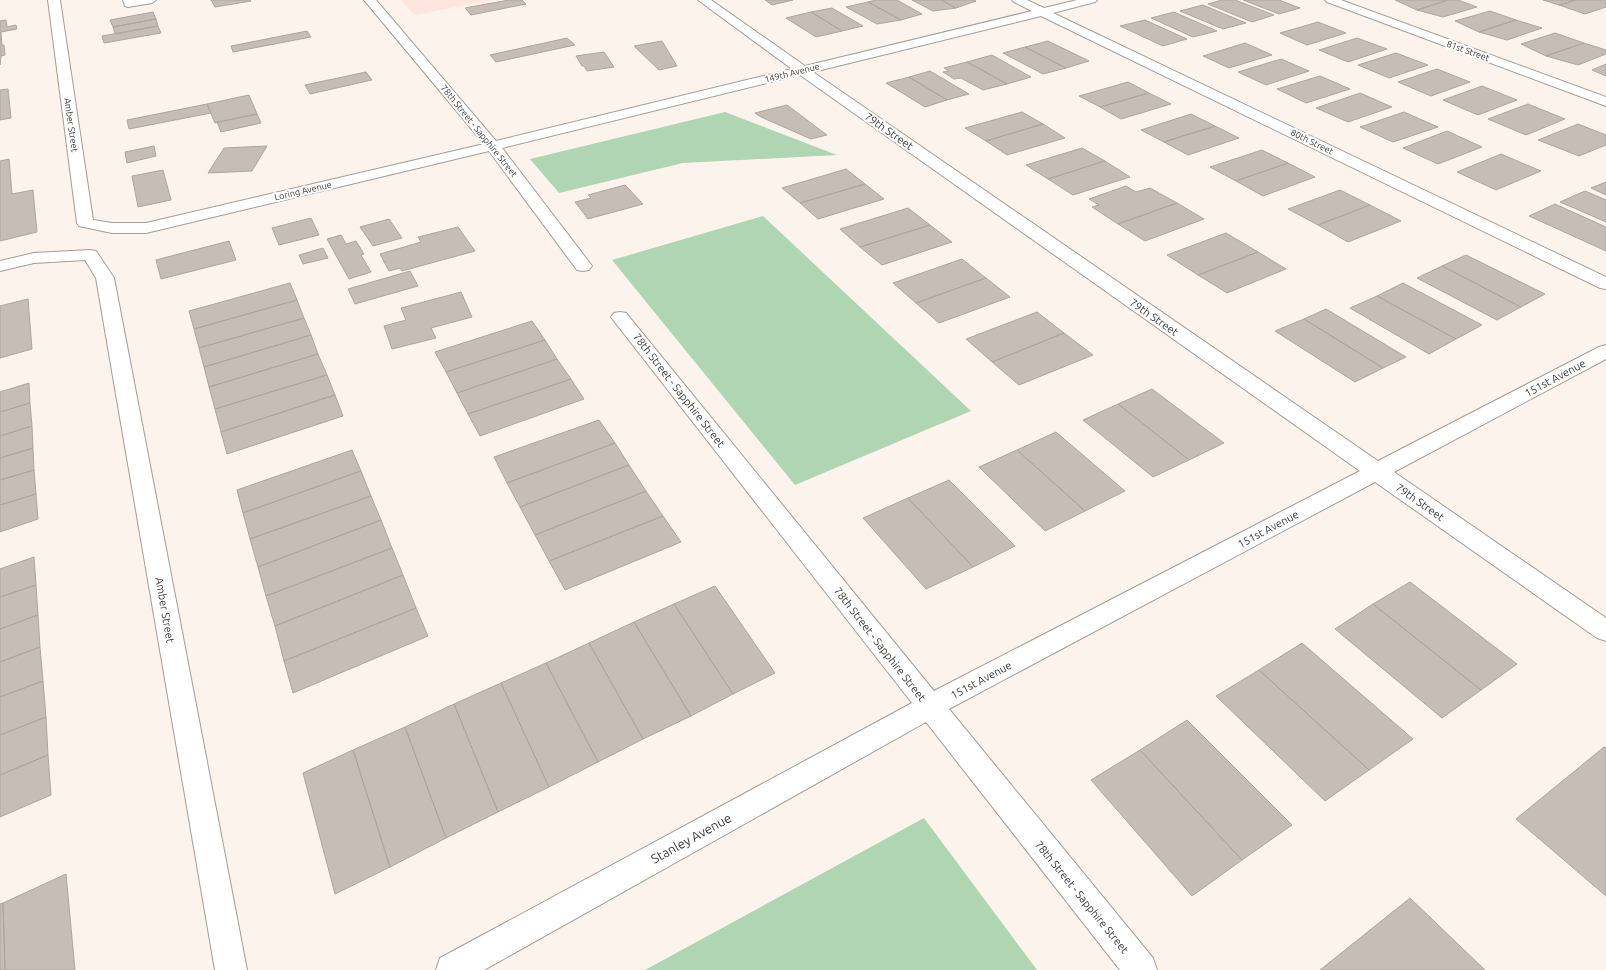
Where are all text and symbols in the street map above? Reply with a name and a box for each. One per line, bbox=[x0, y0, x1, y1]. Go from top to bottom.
street label: 81st Street bbox=[1445, 39, 1491, 64]
street label: 149th Avenue bbox=[763, 61, 821, 85]
street label: 78th Street - Sapphire Street bbox=[439, 83, 520, 179]
street label: Amber Street bbox=[62, 97, 80, 153]
street label: 79th Street bbox=[863, 110, 916, 152]
street label: 80th Street bbox=[1289, 127, 1335, 157]
street label: Loring Avenue bbox=[274, 180, 332, 202]
street label: 79th Street bbox=[1128, 296, 1181, 338]
street label: 78th Street - Sapphire Street bbox=[631, 331, 728, 450]
street label: 151st Avenue bbox=[1522, 357, 1588, 399]
street label: 79th Street bbox=[1394, 481, 1447, 523]
street label: 151st Avenue bbox=[1235, 508, 1301, 550]
street label: Amber Street bbox=[153, 576, 177, 644]
street label: 78th Street - Sapphire Street bbox=[832, 585, 929, 704]
street label: 151st Avenue bbox=[948, 659, 1014, 701]
street label: Stanley Avenue bbox=[648, 810, 734, 866]
street label: 78th Street - Sapphire Street bbox=[1033, 838, 1132, 956]

